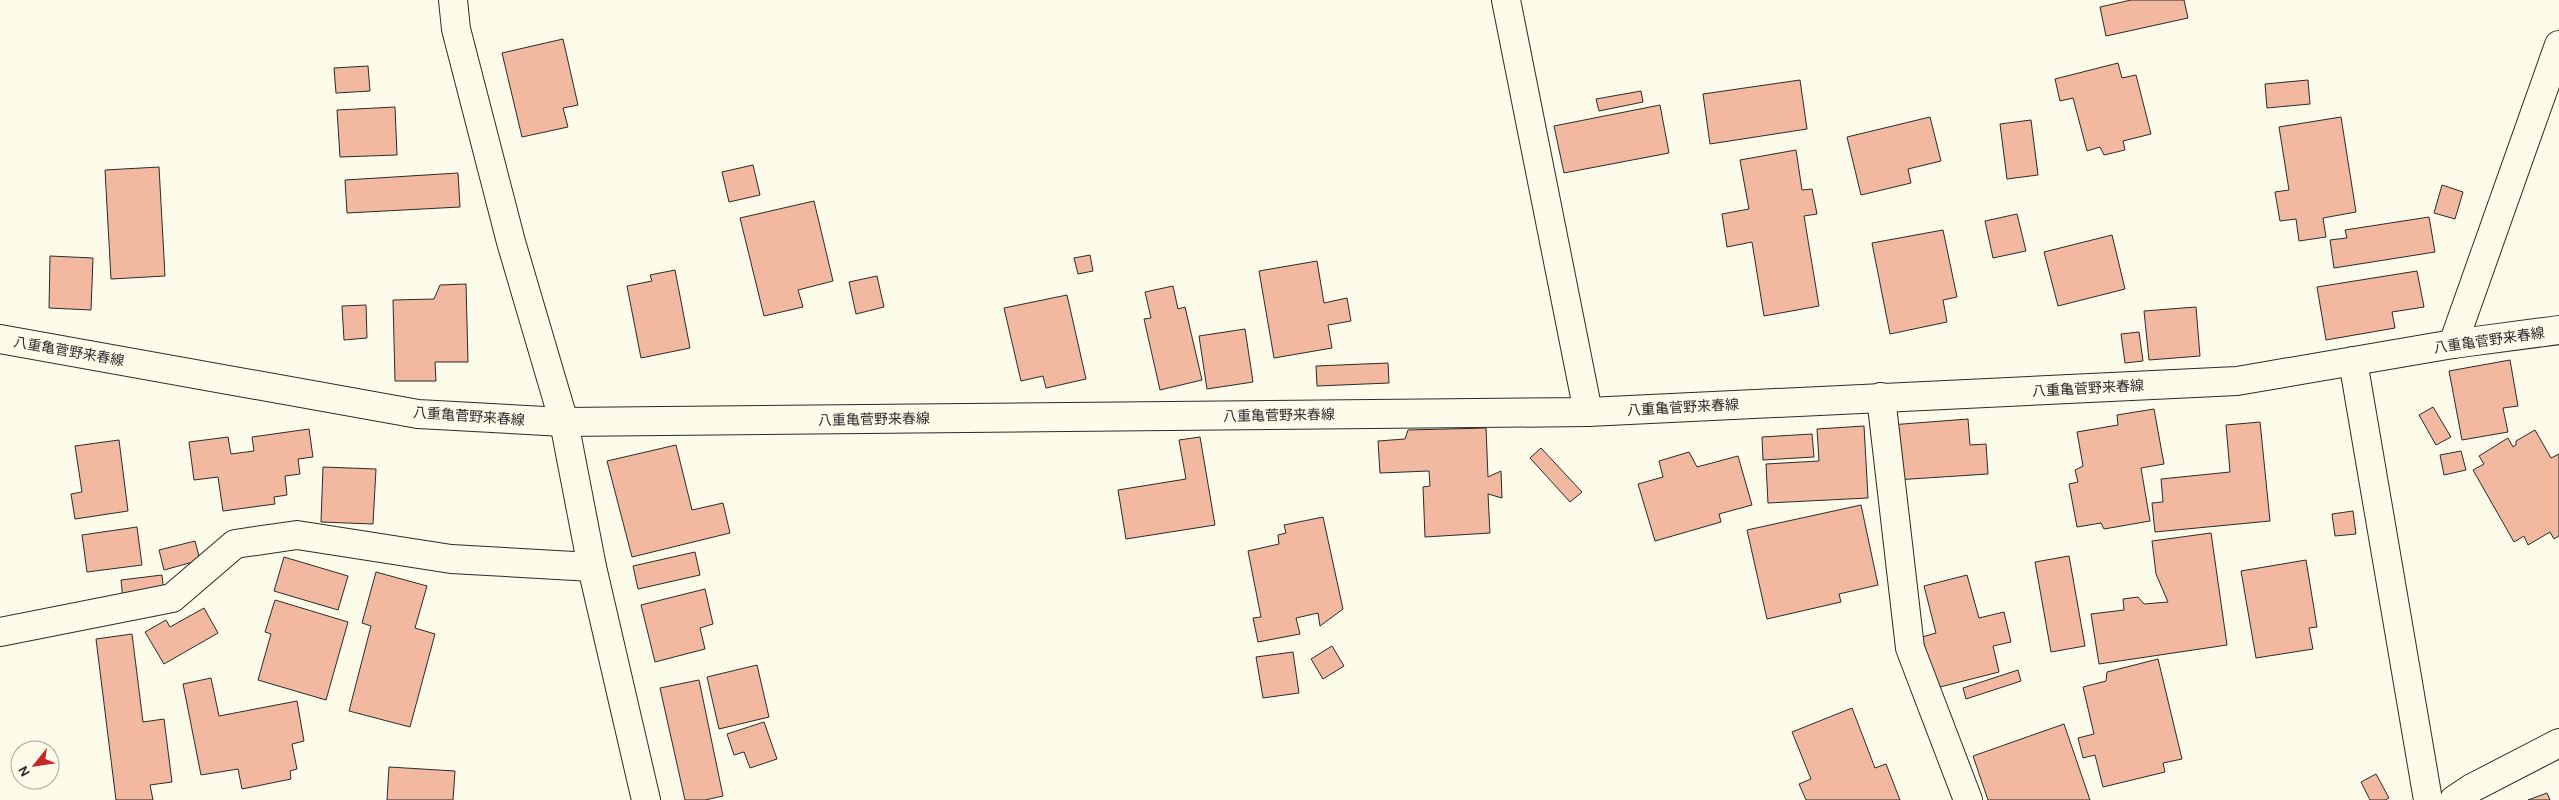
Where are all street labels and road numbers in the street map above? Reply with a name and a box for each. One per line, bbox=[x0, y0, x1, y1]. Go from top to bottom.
street label: 八重亀菅野来春線 bbox=[2432, 324, 2546, 357]
street label: 八重亀菅野来春線 bbox=[12, 333, 126, 370]
street label: 八重亀菅野来春線 bbox=[2032, 377, 2144, 400]
street label: 八重亀菅野来春線 bbox=[1627, 396, 1739, 419]
street label: 八重亀菅野来春線 bbox=[413, 404, 525, 429]
street label: 八重亀菅野来春線 bbox=[1223, 406, 1335, 425]
street label: 八重亀菅野来春線 bbox=[818, 410, 930, 429]

